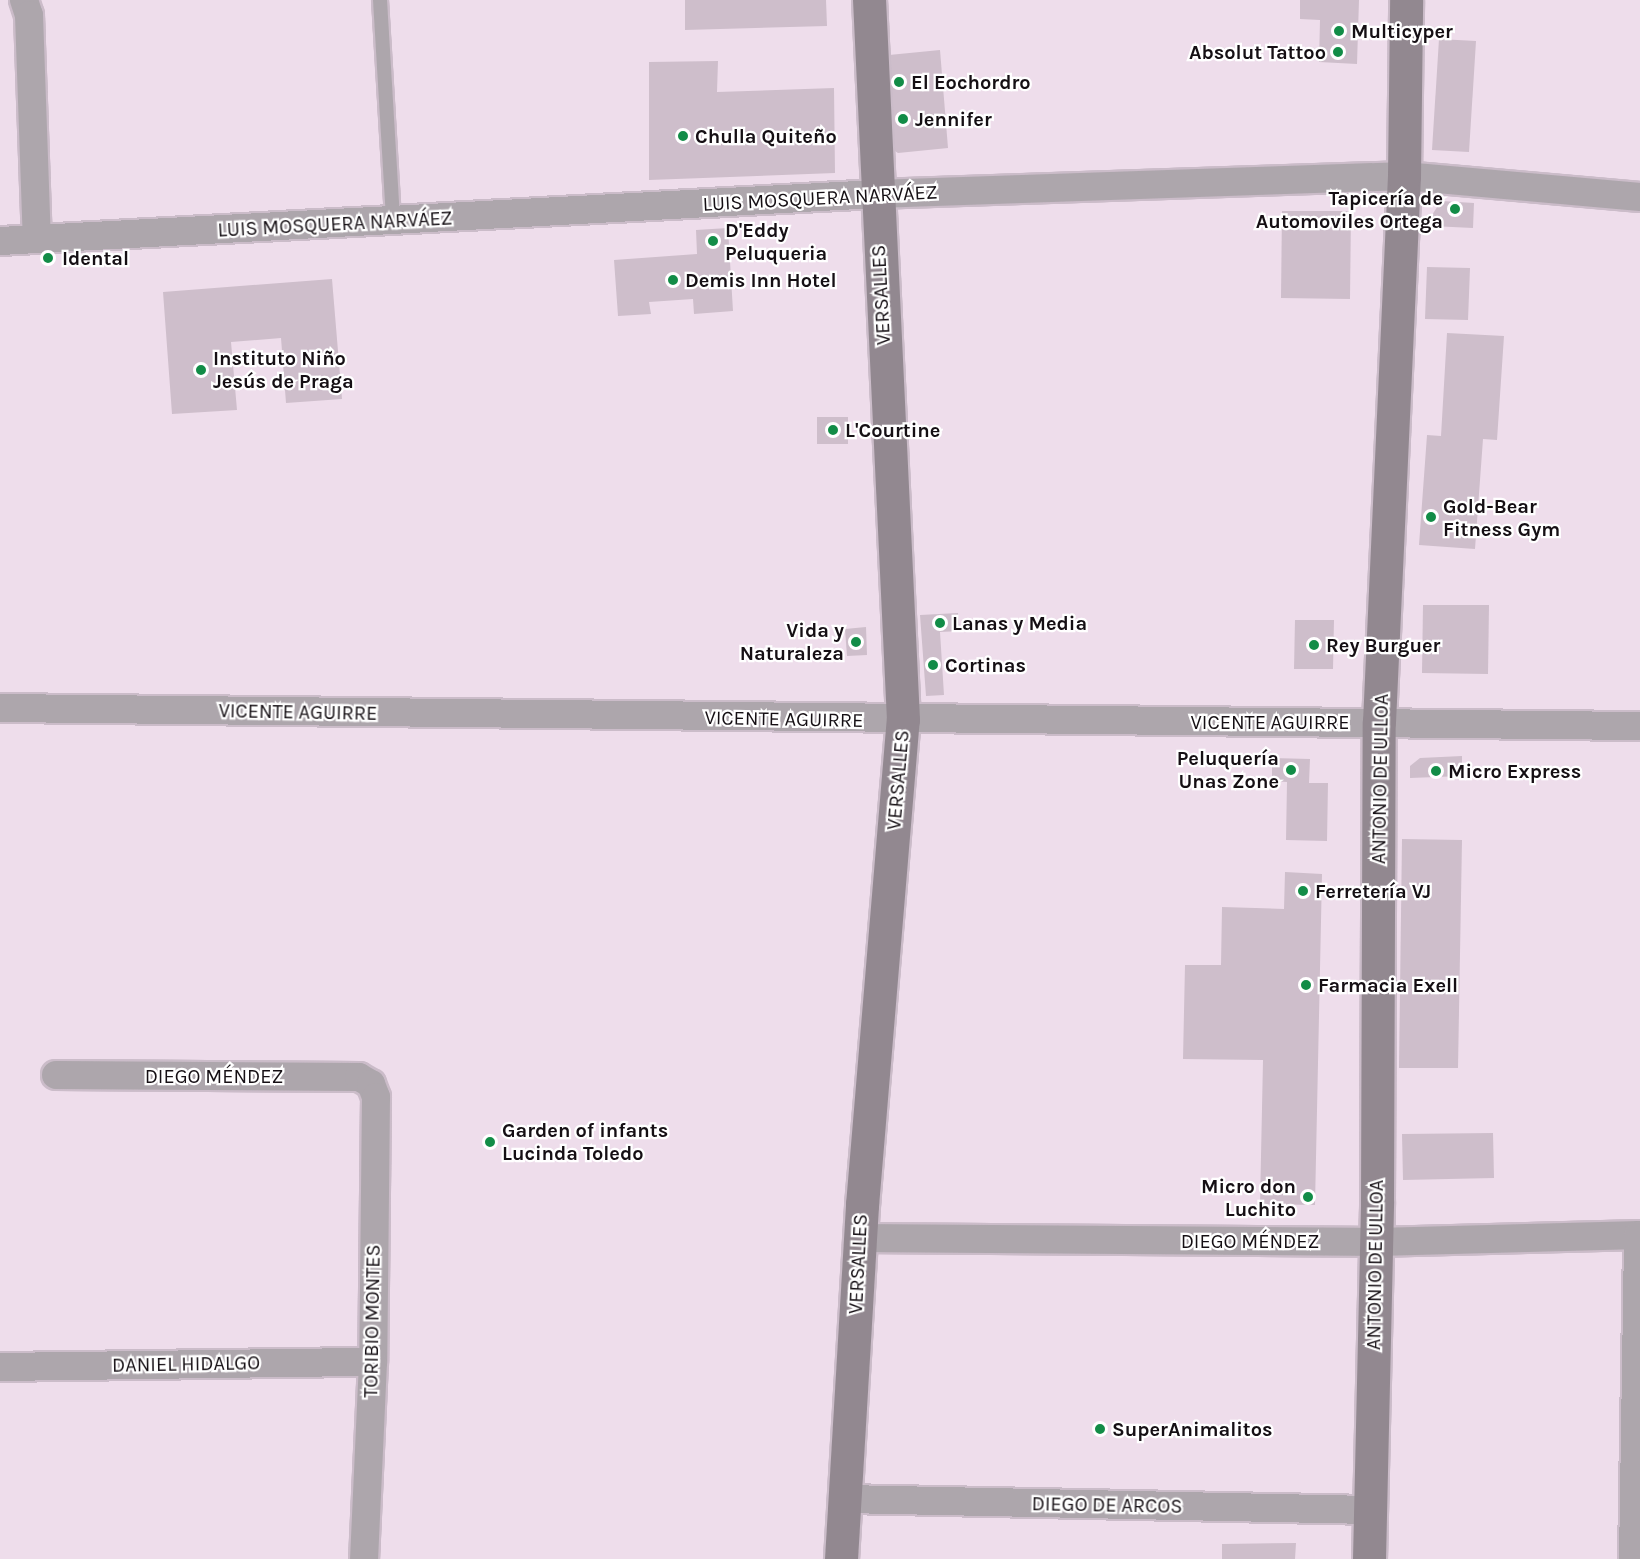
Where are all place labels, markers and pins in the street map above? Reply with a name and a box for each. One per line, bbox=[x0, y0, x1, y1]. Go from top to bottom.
place label: Multicyper bbox=[1351, 19, 1453, 43]
marker: Multicyper bbox=[1332, 24, 1346, 38]
place label: Absolut Tattoo bbox=[1189, 40, 1326, 64]
marker: Absolut Tattoo bbox=[1331, 45, 1345, 59]
place label: El Eochordro bbox=[911, 70, 1031, 94]
marker: El Eochordro bbox=[892, 75, 906, 89]
place label: Jennifer bbox=[915, 107, 992, 131]
marker: Jennifer bbox=[896, 112, 910, 126]
place label: Chulla Quiteño bbox=[695, 124, 837, 148]
marker: Chulla Quiteño bbox=[676, 129, 690, 143]
place label: Tapicería de Automoviles Ortega bbox=[1256, 186, 1443, 233]
marker: Tapicería de Automoviles Ortega bbox=[1448, 202, 1462, 216]
place label: D'Eddy Peluqueria bbox=[725, 218, 827, 265]
marker: D'Eddy Peluqueria bbox=[706, 234, 720, 248]
place label: Idental bbox=[62, 246, 129, 270]
marker: Idental bbox=[39, 249, 57, 267]
place label: Demis Inn Hotel bbox=[685, 268, 837, 292]
marker: Demis Inn Hotel bbox=[666, 273, 680, 287]
place label: Instituto Niño Jesús de Praga bbox=[213, 346, 354, 393]
marker: Instituto Niño Jesús de Praga bbox=[194, 363, 208, 377]
place label: L'Courtine bbox=[845, 418, 940, 442]
marker: L'Courtine bbox=[826, 423, 840, 437]
place label: Gold-Bear Fitness Gym bbox=[1443, 494, 1560, 541]
marker: Gold-Bear Fitness Gym bbox=[1424, 510, 1438, 524]
place label: Lanas y Media bbox=[952, 611, 1087, 635]
marker: Lanas y Media bbox=[933, 616, 947, 630]
place label: Vida y Naturaleza bbox=[740, 618, 844, 665]
place label: Rey Burguer bbox=[1326, 633, 1440, 657]
marker: Vida y Naturaleza bbox=[849, 635, 863, 649]
marker: Rey Burguer bbox=[1307, 638, 1321, 652]
place label: Cortinas bbox=[945, 653, 1026, 677]
marker: Cortinas bbox=[926, 658, 940, 672]
place label: Peluquería Unas Zone bbox=[1177, 746, 1279, 793]
place label: Micro Express bbox=[1448, 759, 1581, 783]
marker: Peluquería Unas Zone bbox=[1284, 763, 1298, 777]
marker: Micro Express bbox=[1429, 764, 1443, 778]
place label: Ferretería VJ bbox=[1315, 879, 1431, 903]
marker: Ferretería VJ bbox=[1296, 884, 1310, 898]
place label: Farmacia Exell bbox=[1318, 973, 1458, 997]
marker: Farmacia Exell bbox=[1299, 978, 1313, 992]
place label: Garden of infants Lucinda Toledo bbox=[502, 1118, 668, 1165]
marker: Garden of infants Lucinda Toledo bbox=[483, 1135, 497, 1149]
place label: Micro don Luchito bbox=[1201, 1174, 1296, 1221]
marker: Micro don Luchito bbox=[1301, 1190, 1315, 1204]
place label: SuperAnimalitos bbox=[1112, 1417, 1273, 1441]
marker: SuperAnimalitos bbox=[1093, 1422, 1107, 1436]

